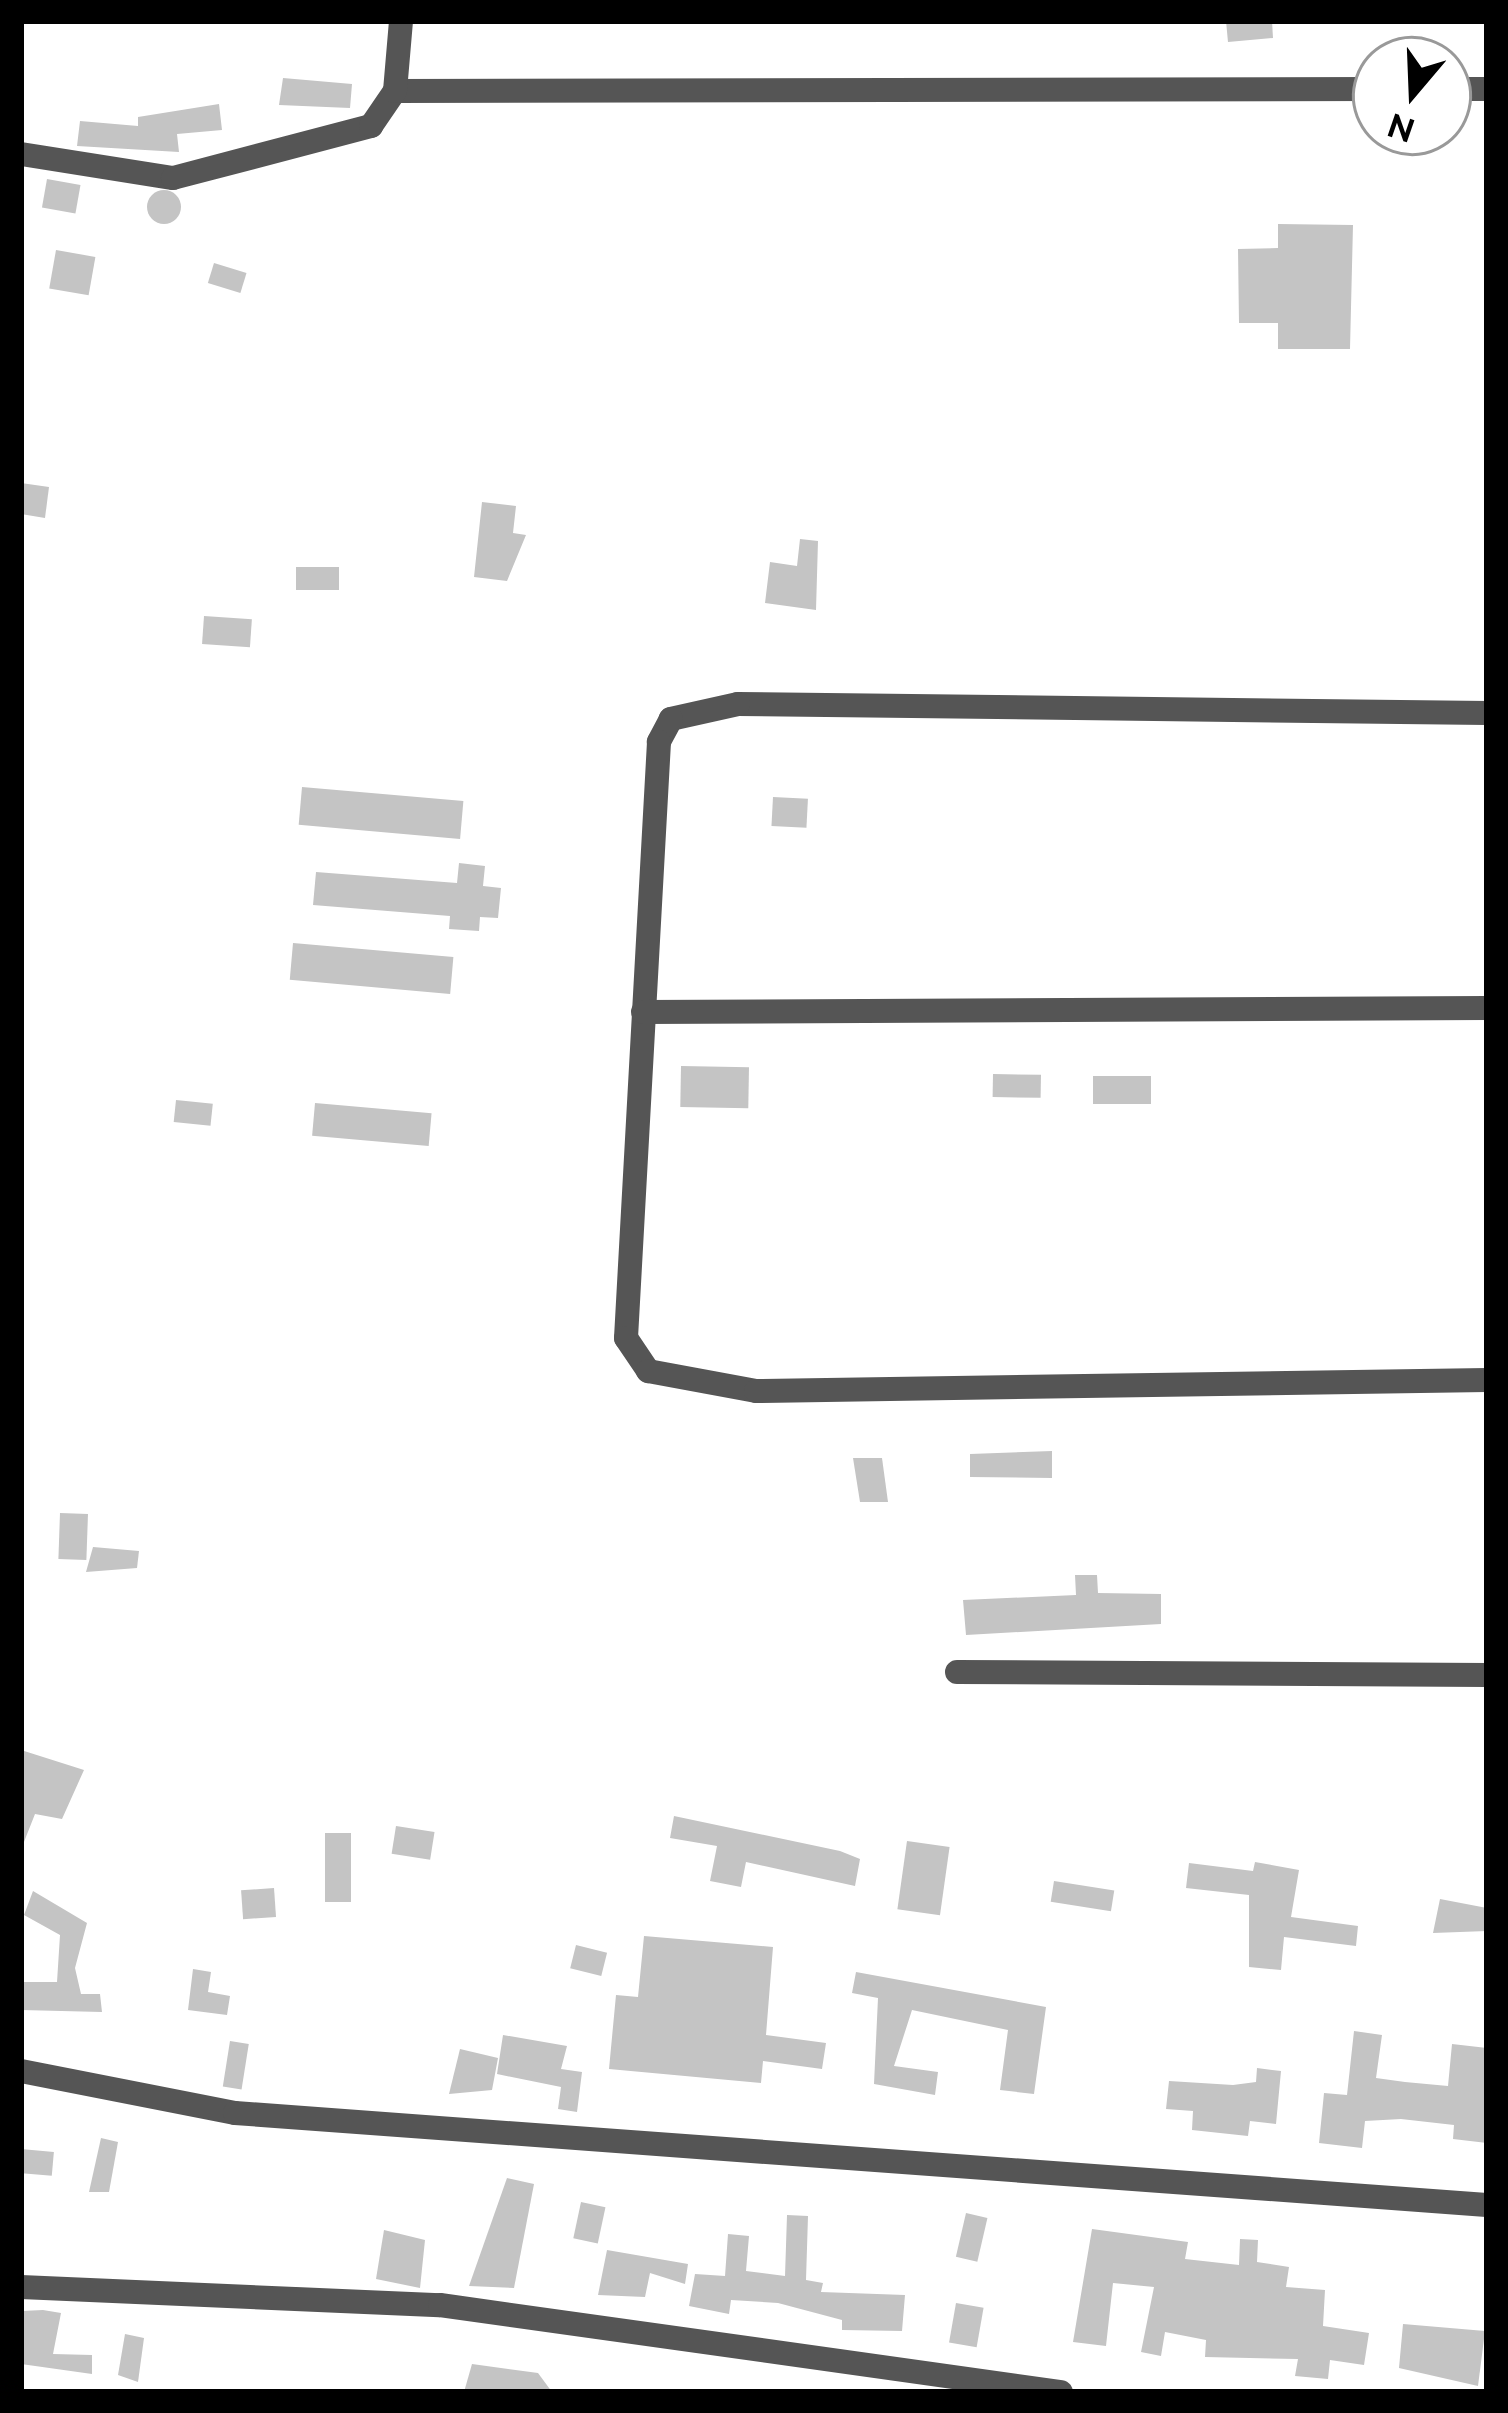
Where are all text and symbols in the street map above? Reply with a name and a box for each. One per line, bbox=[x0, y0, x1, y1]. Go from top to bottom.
north arrow bbox=[1352, 36, 1472, 156]
text: N bbox=[1383, 105, 1419, 150]

